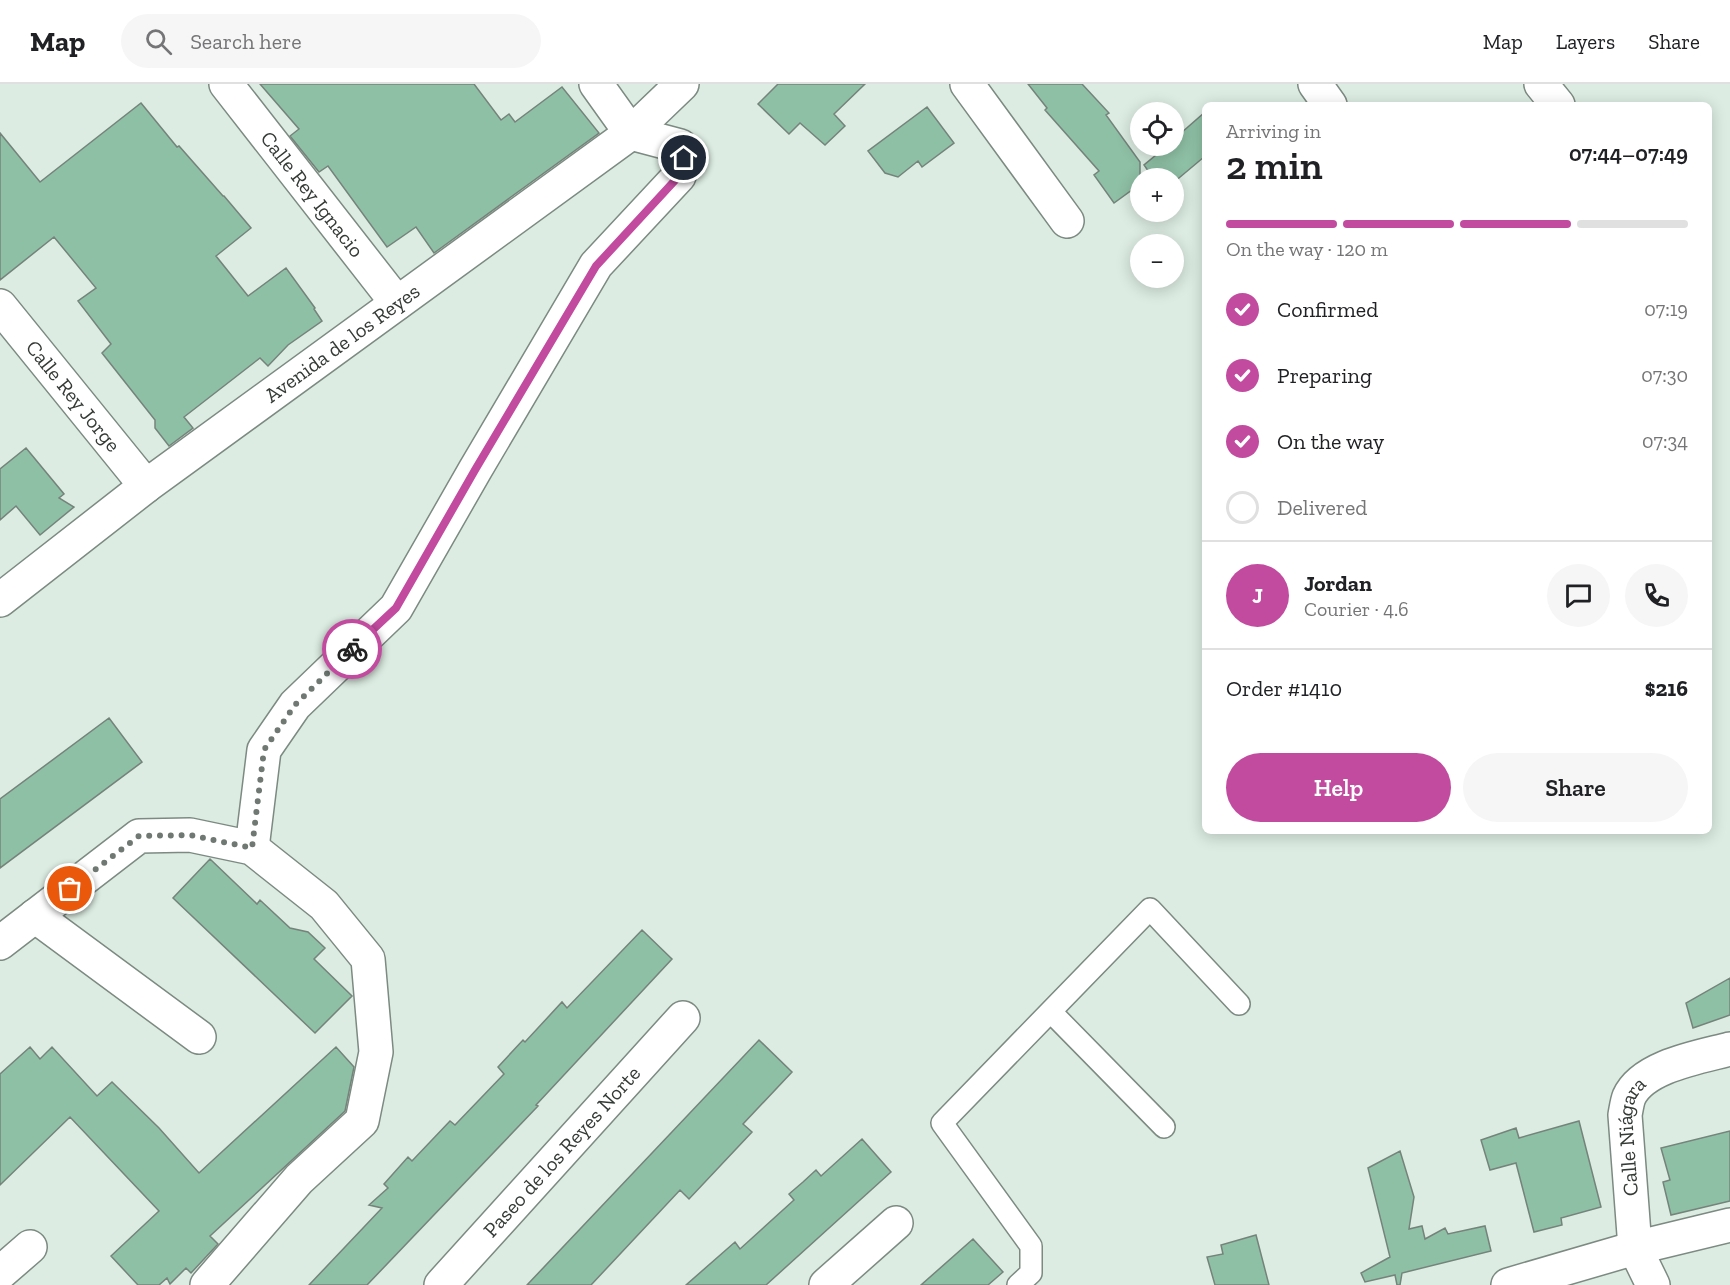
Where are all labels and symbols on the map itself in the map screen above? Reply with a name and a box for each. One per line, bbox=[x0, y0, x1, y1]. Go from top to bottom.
street label: Calle Rey Ignacio bbox=[256, 126, 370, 262]
pin bbox=[658, 132, 709, 183]
street label: Avenida de los Reyes bbox=[260, 278, 424, 407]
street label: Calle Rey Jorge bbox=[21, 335, 126, 457]
courier bbox=[322, 619, 382, 679]
pin bbox=[44, 863, 95, 914]
street label: Paseo de los Reyes Norte bbox=[478, 1061, 645, 1242]
street label: Calle Niágara bbox=[1612, 1071, 1651, 1197]

